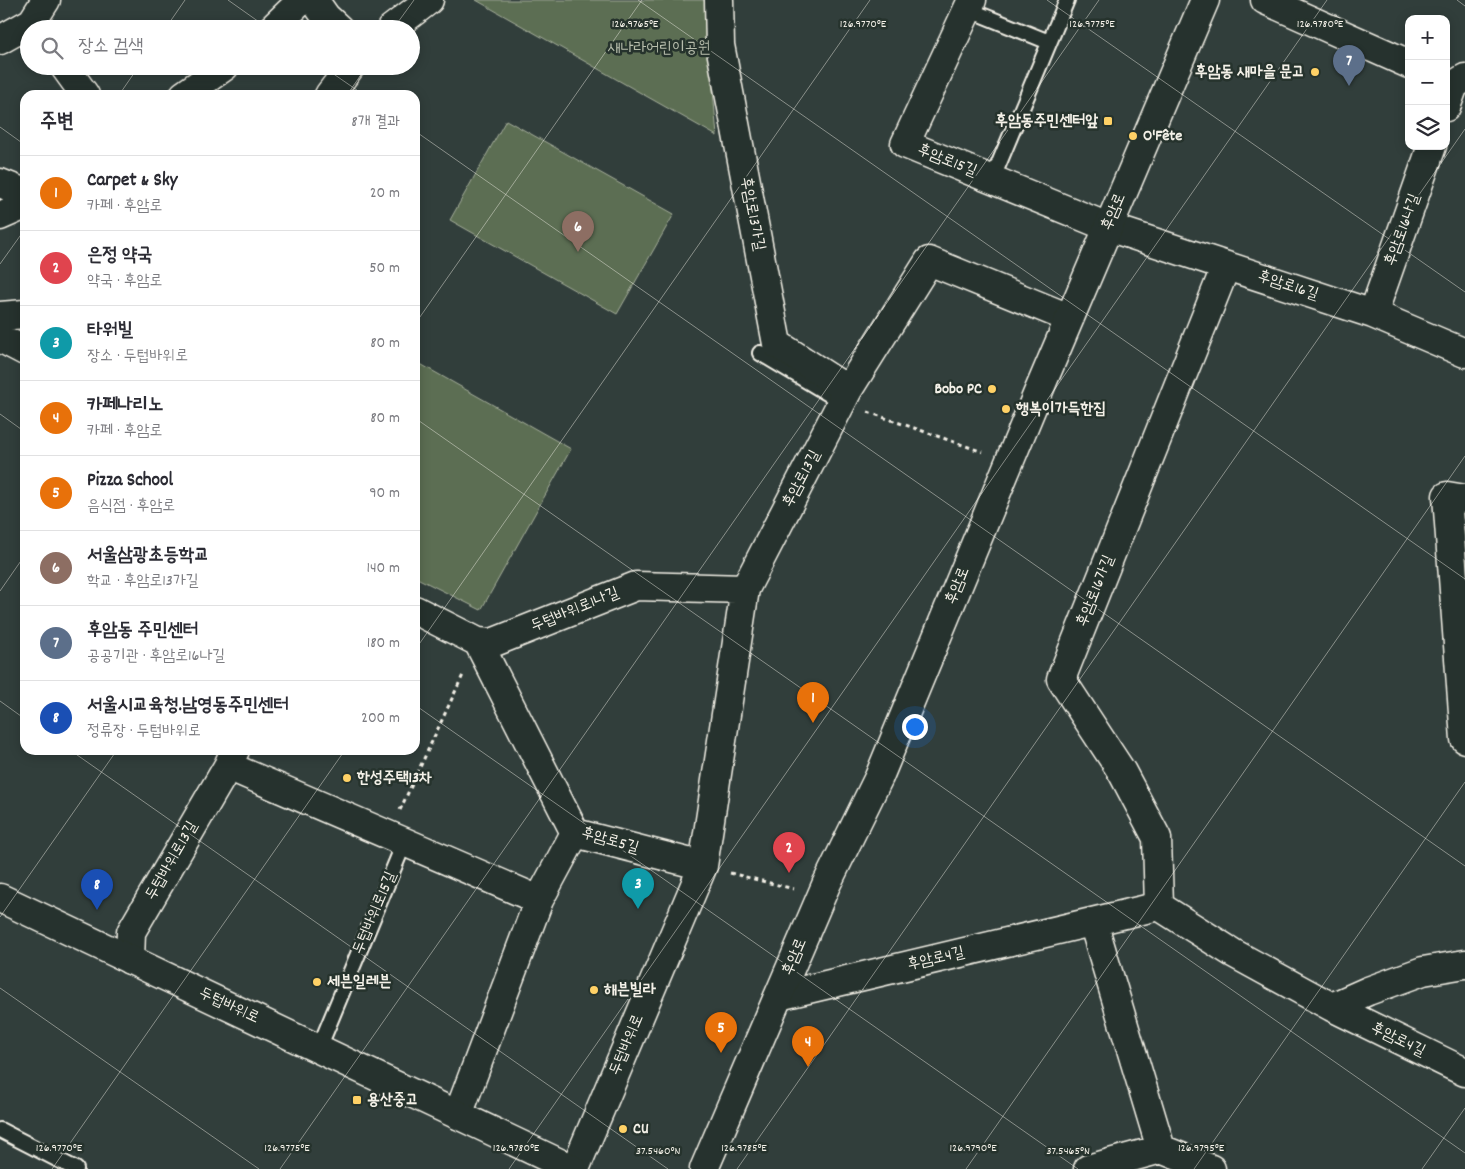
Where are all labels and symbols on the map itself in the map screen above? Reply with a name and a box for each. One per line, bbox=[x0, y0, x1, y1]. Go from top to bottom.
text: 126.9765°E bbox=[612, 16, 659, 33]
text: 126.9770°E bbox=[840, 16, 887, 33]
text: 126.9775°E bbox=[1069, 16, 1115, 33]
text: 126.9780°E bbox=[1297, 16, 1344, 33]
park label: 새나라어린이공원 bbox=[608, 37, 711, 60]
pin: 7 bbox=[1333, 45, 1365, 86]
place label: 후암동 새마을 문고 bbox=[1195, 61, 1305, 84]
marker: 후암동 새마을 문고 bbox=[1309, 66, 1321, 78]
place label: 후암동주민센터앞 bbox=[995, 110, 1098, 133]
marker: 후암동주민센터앞 bbox=[1102, 115, 1114, 127]
place label: O'Fête bbox=[1143, 125, 1182, 148]
marker: O'Fête bbox=[1127, 130, 1139, 142]
street label: 후암로15길 bbox=[914, 139, 980, 183]
street label: 후암로13가길 bbox=[734, 175, 770, 253]
street label: 후암로 bbox=[1096, 190, 1132, 234]
street label: 후암로16나길 bbox=[1379, 190, 1427, 270]
pin: 6 bbox=[562, 211, 594, 252]
street label: 후암로16길 bbox=[1255, 265, 1322, 307]
place label: Bobo PC bbox=[934, 378, 982, 401]
marker: Bobo PC bbox=[986, 383, 998, 395]
place label: 행복이가득한집 bbox=[1015, 398, 1106, 421]
marker: 행복이가득한집 bbox=[1000, 403, 1012, 415]
street label: 후암로13길 bbox=[777, 446, 827, 512]
street label: 후암로16가길 bbox=[1071, 551, 1121, 630]
street label: 후암로 bbox=[940, 564, 976, 608]
street label: 두텁바위로1나길 bbox=[527, 582, 623, 638]
pin: 1 bbox=[797, 682, 829, 723]
your location bbox=[902, 714, 928, 740]
place label: 한성주택13차 bbox=[356, 767, 432, 790]
marker: 한성주택13차 bbox=[341, 772, 353, 784]
street label: 두텁바위로13길 bbox=[140, 817, 204, 905]
street label: 후암로5길 bbox=[579, 822, 642, 860]
pin: 2 bbox=[773, 832, 805, 873]
street label: 두텁바위로15길 bbox=[347, 868, 403, 958]
pin: 3 bbox=[622, 868, 654, 909]
pin: 8 bbox=[81, 869, 113, 910]
street label: 후암로 bbox=[777, 935, 813, 979]
street label: 후암로4길 bbox=[905, 941, 967, 977]
place label: 세븐일레븐 bbox=[327, 971, 392, 994]
marker: 세븐일레븐 bbox=[311, 976, 323, 988]
place label: 해븐빌라 bbox=[603, 979, 657, 1002]
street label: 두텁바위로 bbox=[195, 982, 263, 1030]
marker: 해븐빌라 bbox=[588, 984, 600, 996]
street label: 두텁바위로 bbox=[604, 1011, 650, 1079]
pin: 5 bbox=[705, 1012, 737, 1053]
street label: 후암로4길 bbox=[1367, 1017, 1429, 1063]
pin: 4 bbox=[792, 1026, 824, 1067]
place label: 용산중고 bbox=[367, 1089, 419, 1112]
marker: 용산중고 bbox=[351, 1094, 363, 1106]
place label: CU bbox=[633, 1118, 649, 1141]
marker: CU bbox=[617, 1123, 629, 1135]
text: 126.9770°E bbox=[36, 1140, 83, 1157]
text: 126.9775°E bbox=[264, 1140, 310, 1157]
text: 126.9780°E bbox=[493, 1140, 540, 1157]
text: 126.9785°E bbox=[721, 1140, 767, 1157]
text: 126.9790°E bbox=[949, 1140, 997, 1157]
text: 126.9795°E bbox=[1178, 1140, 1225, 1157]
text: 37.5460°N bbox=[636, 1143, 680, 1160]
text: 37.5465°N bbox=[1046, 1143, 1090, 1160]

